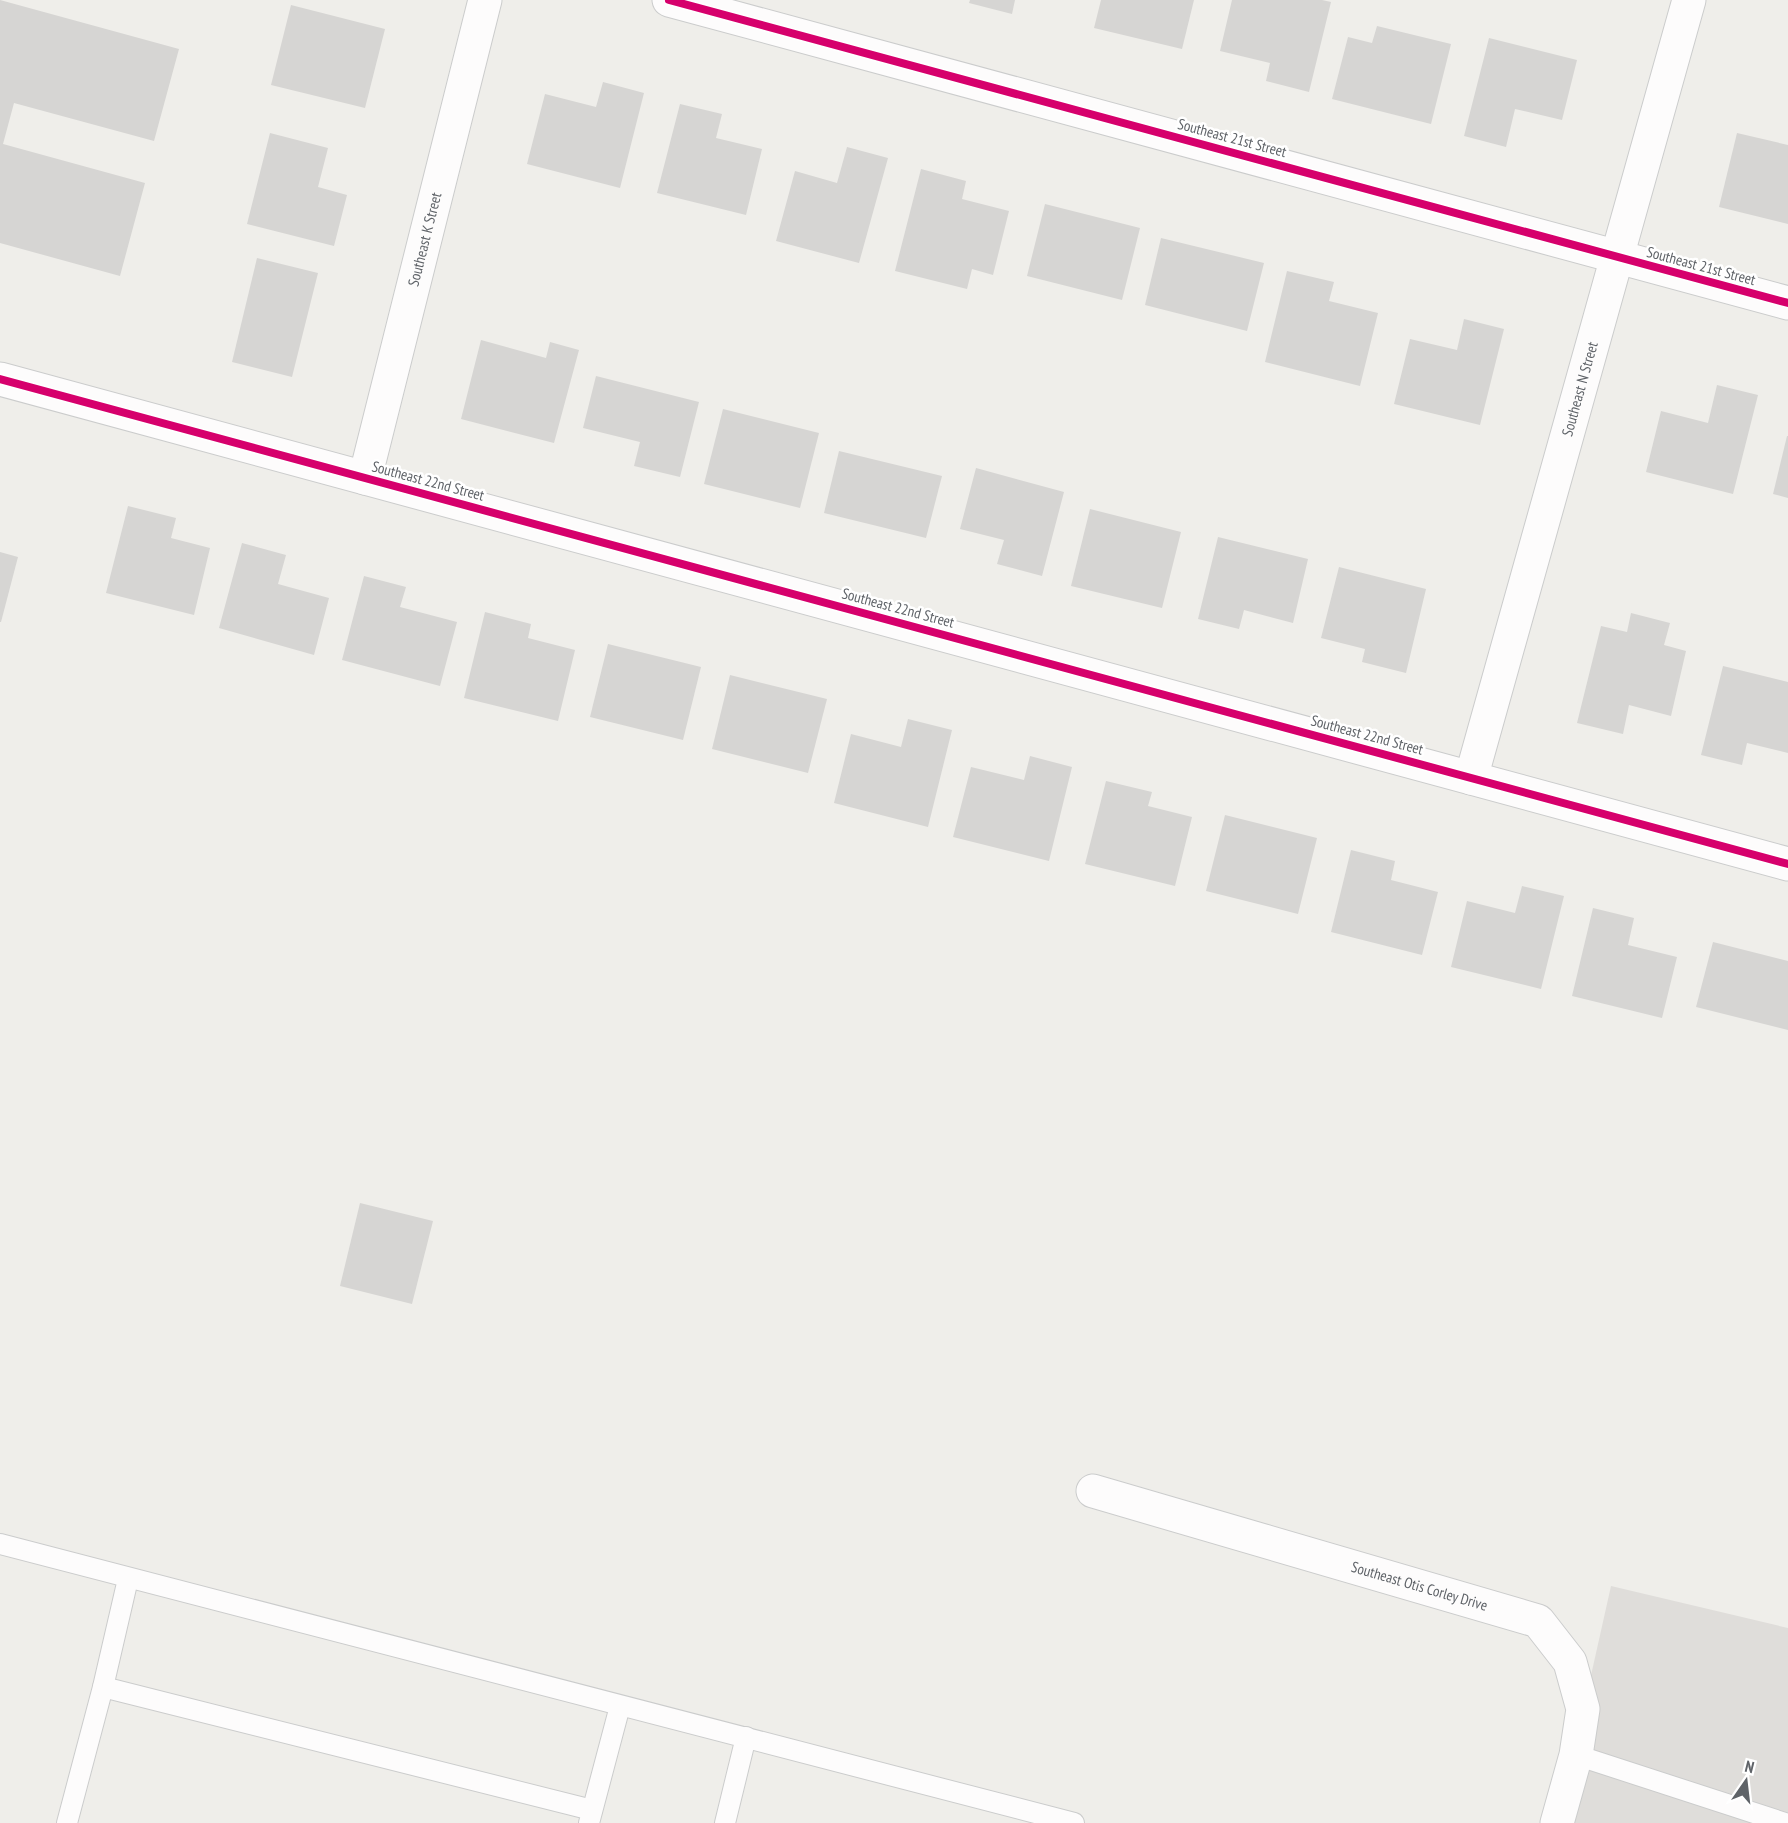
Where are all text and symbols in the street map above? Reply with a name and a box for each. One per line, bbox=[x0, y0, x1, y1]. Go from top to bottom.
street label: Southeast 21st Street bbox=[1176, 114, 1289, 161]
street label: Southeast K Street bbox=[403, 190, 445, 288]
street label: Southeast 21st Street bbox=[1645, 242, 1758, 289]
street label: Southeast N Street bbox=[1557, 340, 1602, 438]
street label: Southeast 22nd Street bbox=[370, 456, 486, 505]
street label: Southeast 22nd Street bbox=[840, 583, 956, 632]
street label: Southeast 22nd Street bbox=[1309, 710, 1425, 759]
street label: Southeast Otis Corley Drive bbox=[1349, 1557, 1490, 1615]
north arrow bbox=[1716, 1751, 1776, 1811]
text: N bbox=[1743, 1756, 1756, 1777]

